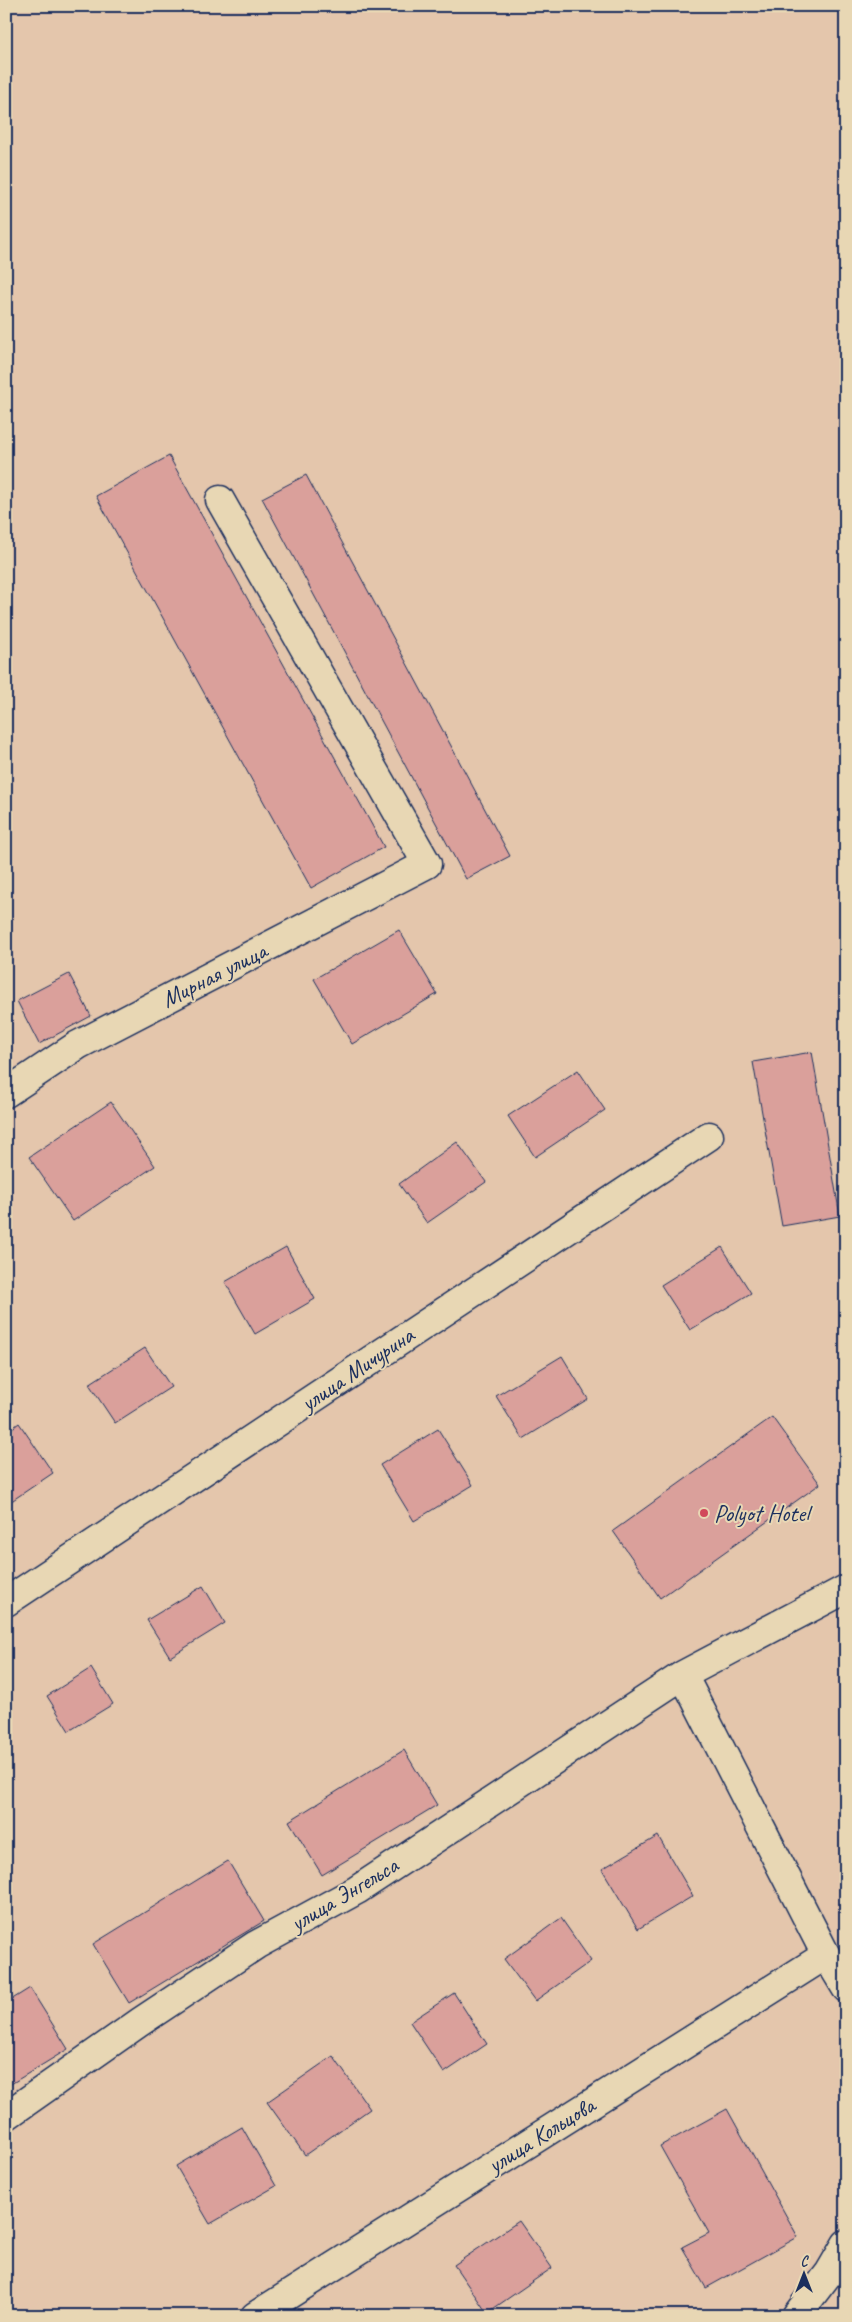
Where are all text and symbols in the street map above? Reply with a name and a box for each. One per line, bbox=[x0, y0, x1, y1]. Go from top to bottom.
street label: Мирная улица bbox=[156, 935, 274, 1014]
street label: улица Мичурина bbox=[293, 1319, 421, 1419]
place label: Polyot Hotel bbox=[714, 1498, 813, 1528]
marker: Polyot Hotel bbox=[698, 1507, 710, 1519]
street label: улица Энгельса bbox=[283, 1849, 405, 1939]
street label: улица Кольцова bbox=[480, 2089, 602, 2181]
north arrow bbox=[780, 2250, 830, 2300]
text: С bbox=[801, 2253, 810, 2270]

